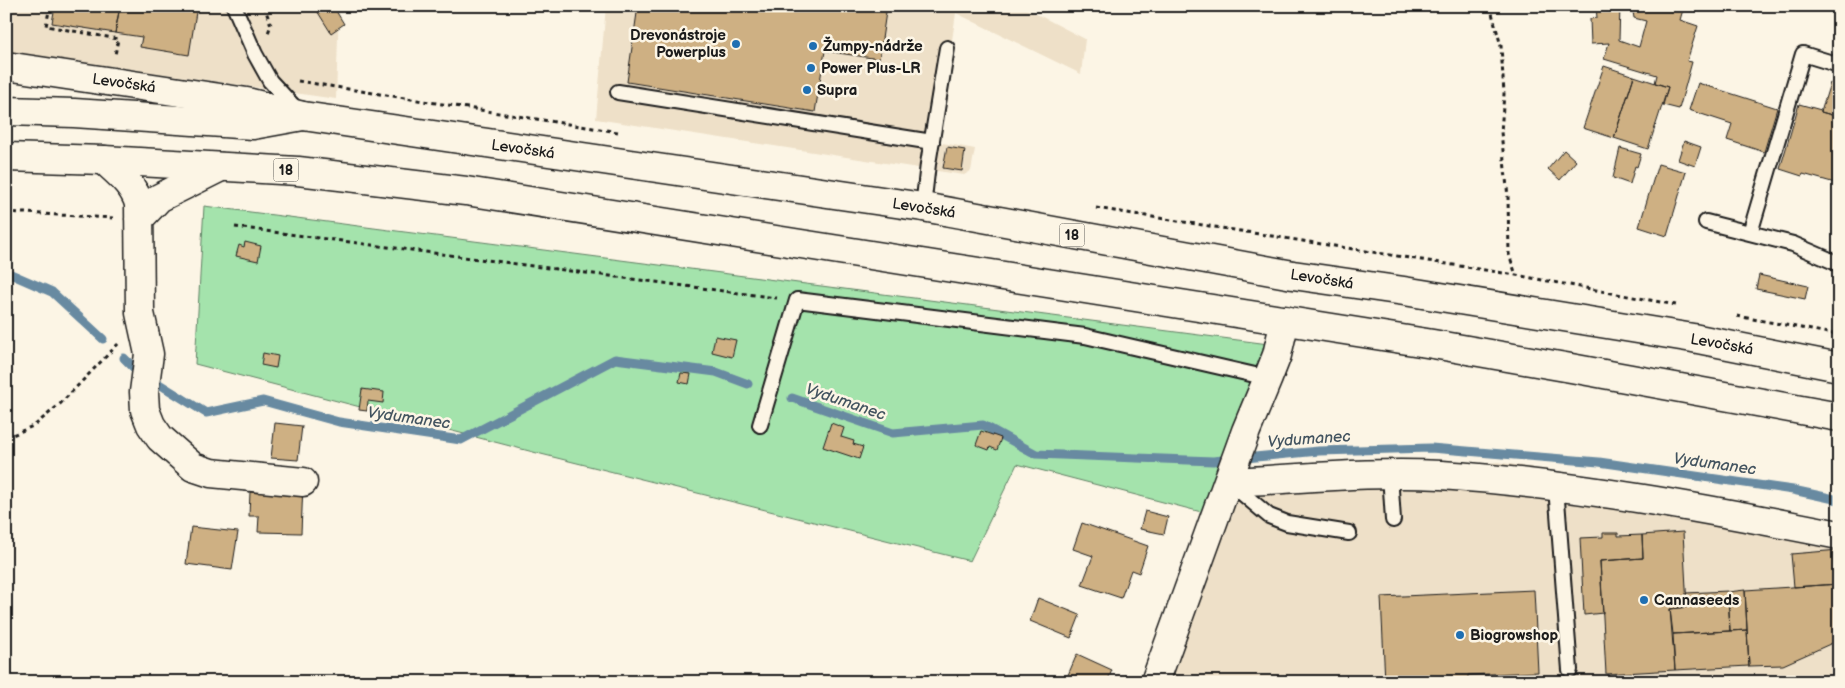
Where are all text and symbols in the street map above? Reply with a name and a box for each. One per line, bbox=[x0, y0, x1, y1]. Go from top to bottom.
place label: Drevonástroje Powerplus bbox=[630, 26, 726, 62]
place label: Žumpy-nádrže bbox=[823, 36, 923, 56]
marker: Drevonástroje Powerplus bbox=[730, 38, 742, 50]
marker: Žumpy-nádrže bbox=[807, 40, 819, 52]
place label: Power Plus-LR bbox=[821, 59, 921, 78]
marker: Power Plus-LR bbox=[805, 62, 817, 74]
street label: Levočská bbox=[91, 70, 157, 97]
place label: Supra bbox=[817, 81, 857, 100]
marker: Supra bbox=[801, 84, 813, 96]
street label: Levočská bbox=[490, 136, 556, 163]
road number: 18 bbox=[274, 158, 298, 182]
street label: Levočská bbox=[891, 194, 957, 223]
road number: 18 bbox=[1060, 224, 1084, 246]
street label: Levočská bbox=[1289, 265, 1355, 294]
street label: Levočská bbox=[1689, 330, 1755, 359]
water label: Vydumanec bbox=[803, 380, 889, 425]
water label: Vydumanec bbox=[366, 403, 452, 434]
water label: Vydumanec bbox=[1267, 427, 1352, 452]
water label: Vydumanec bbox=[1672, 449, 1758, 480]
place label: Cannaseeds bbox=[1654, 591, 1739, 610]
marker: Cannaseeds bbox=[1638, 594, 1650, 606]
place label: Biogrowshop bbox=[1470, 626, 1558, 645]
marker: Biogrowshop bbox=[1454, 629, 1466, 641]

